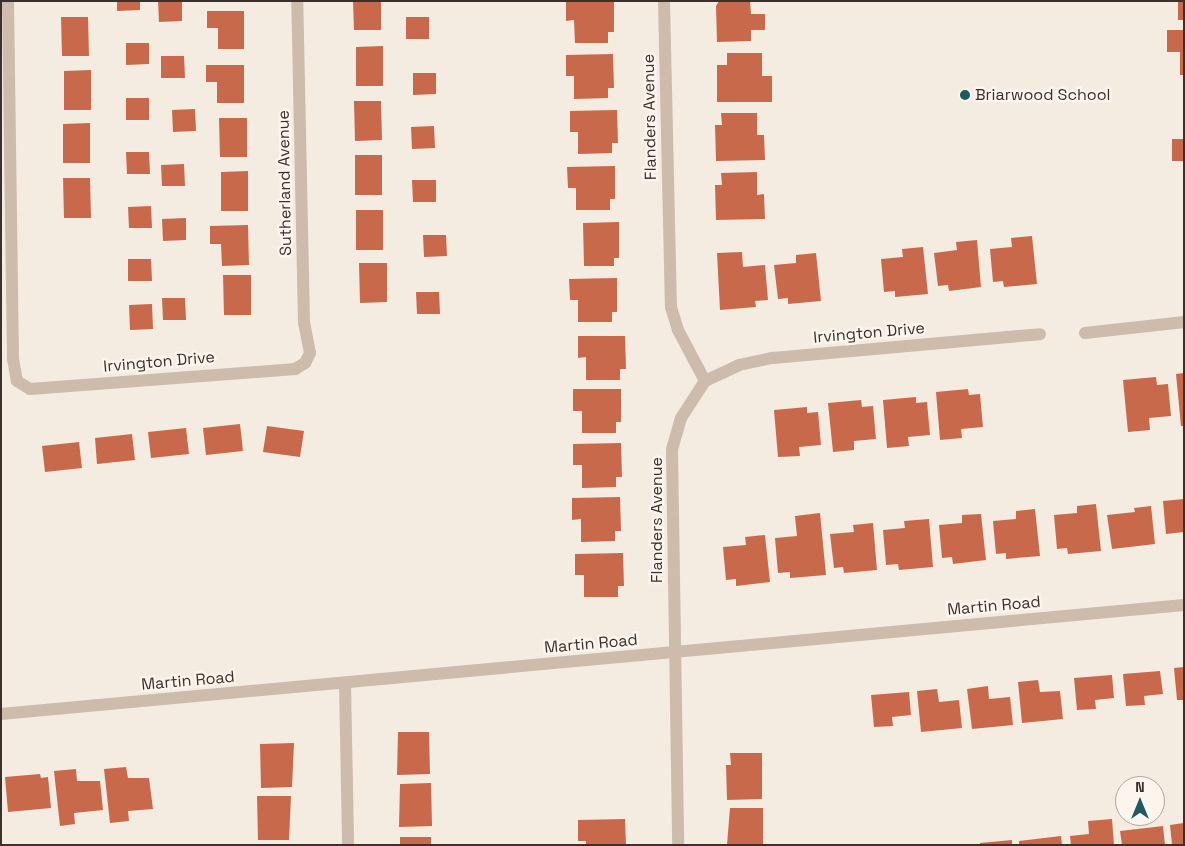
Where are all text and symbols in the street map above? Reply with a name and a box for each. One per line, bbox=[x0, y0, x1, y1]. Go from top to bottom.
street label: Flanders Avenue bbox=[639, 54, 661, 180]
place label: Briarwood School bbox=[975, 85, 1110, 105]
marker: Briarwood School bbox=[959, 89, 971, 101]
street label: Sutherland Avenue bbox=[274, 110, 296, 256]
street label: Irvington Drive bbox=[812, 319, 926, 347]
street label: Irvington Drive bbox=[102, 348, 216, 376]
street label: Flanders Avenue bbox=[647, 457, 667, 583]
street label: Martin Road bbox=[947, 592, 1041, 620]
street label: Martin Road bbox=[544, 630, 638, 658]
street label: Martin Road bbox=[141, 667, 235, 695]
north arrow bbox=[1115, 776, 1165, 826]
text: N bbox=[1135, 778, 1145, 796]

